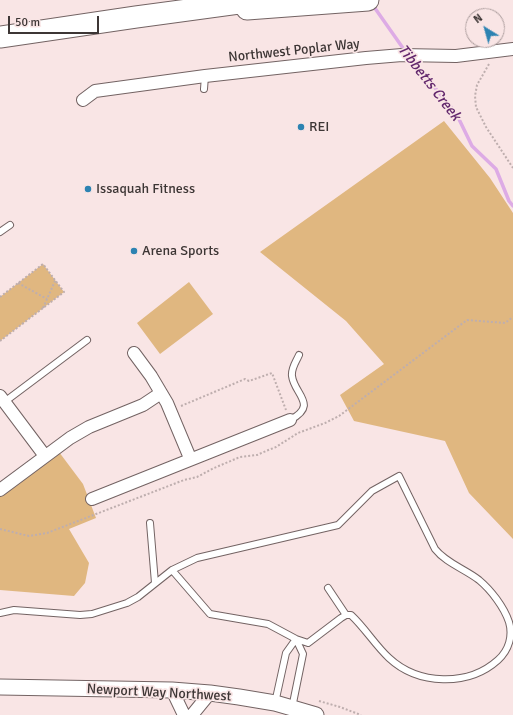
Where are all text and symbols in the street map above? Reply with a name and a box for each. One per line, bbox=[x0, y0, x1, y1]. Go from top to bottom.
scale bar bbox=[10, 8, 101, 34]
north arrow bbox=[465, 8, 505, 48]
text: N bbox=[471, 11, 485, 26]
text: 50 m bbox=[15, 15, 40, 30]
street label: Northwest Poplar Way bbox=[227, 36, 361, 66]
water label: Tibbetts Creek bbox=[394, 41, 464, 125]
place label: REI bbox=[309, 119, 329, 135]
marker: REI bbox=[296, 122, 306, 132]
place label: Issaquah Fitness bbox=[96, 181, 195, 197]
marker: Issaquah Fitness bbox=[83, 184, 93, 194]
place label: Arena Sports bbox=[142, 243, 219, 259]
marker: Arena Sports bbox=[129, 246, 139, 256]
street label: Newport Way Northwest bbox=[86, 681, 232, 705]

